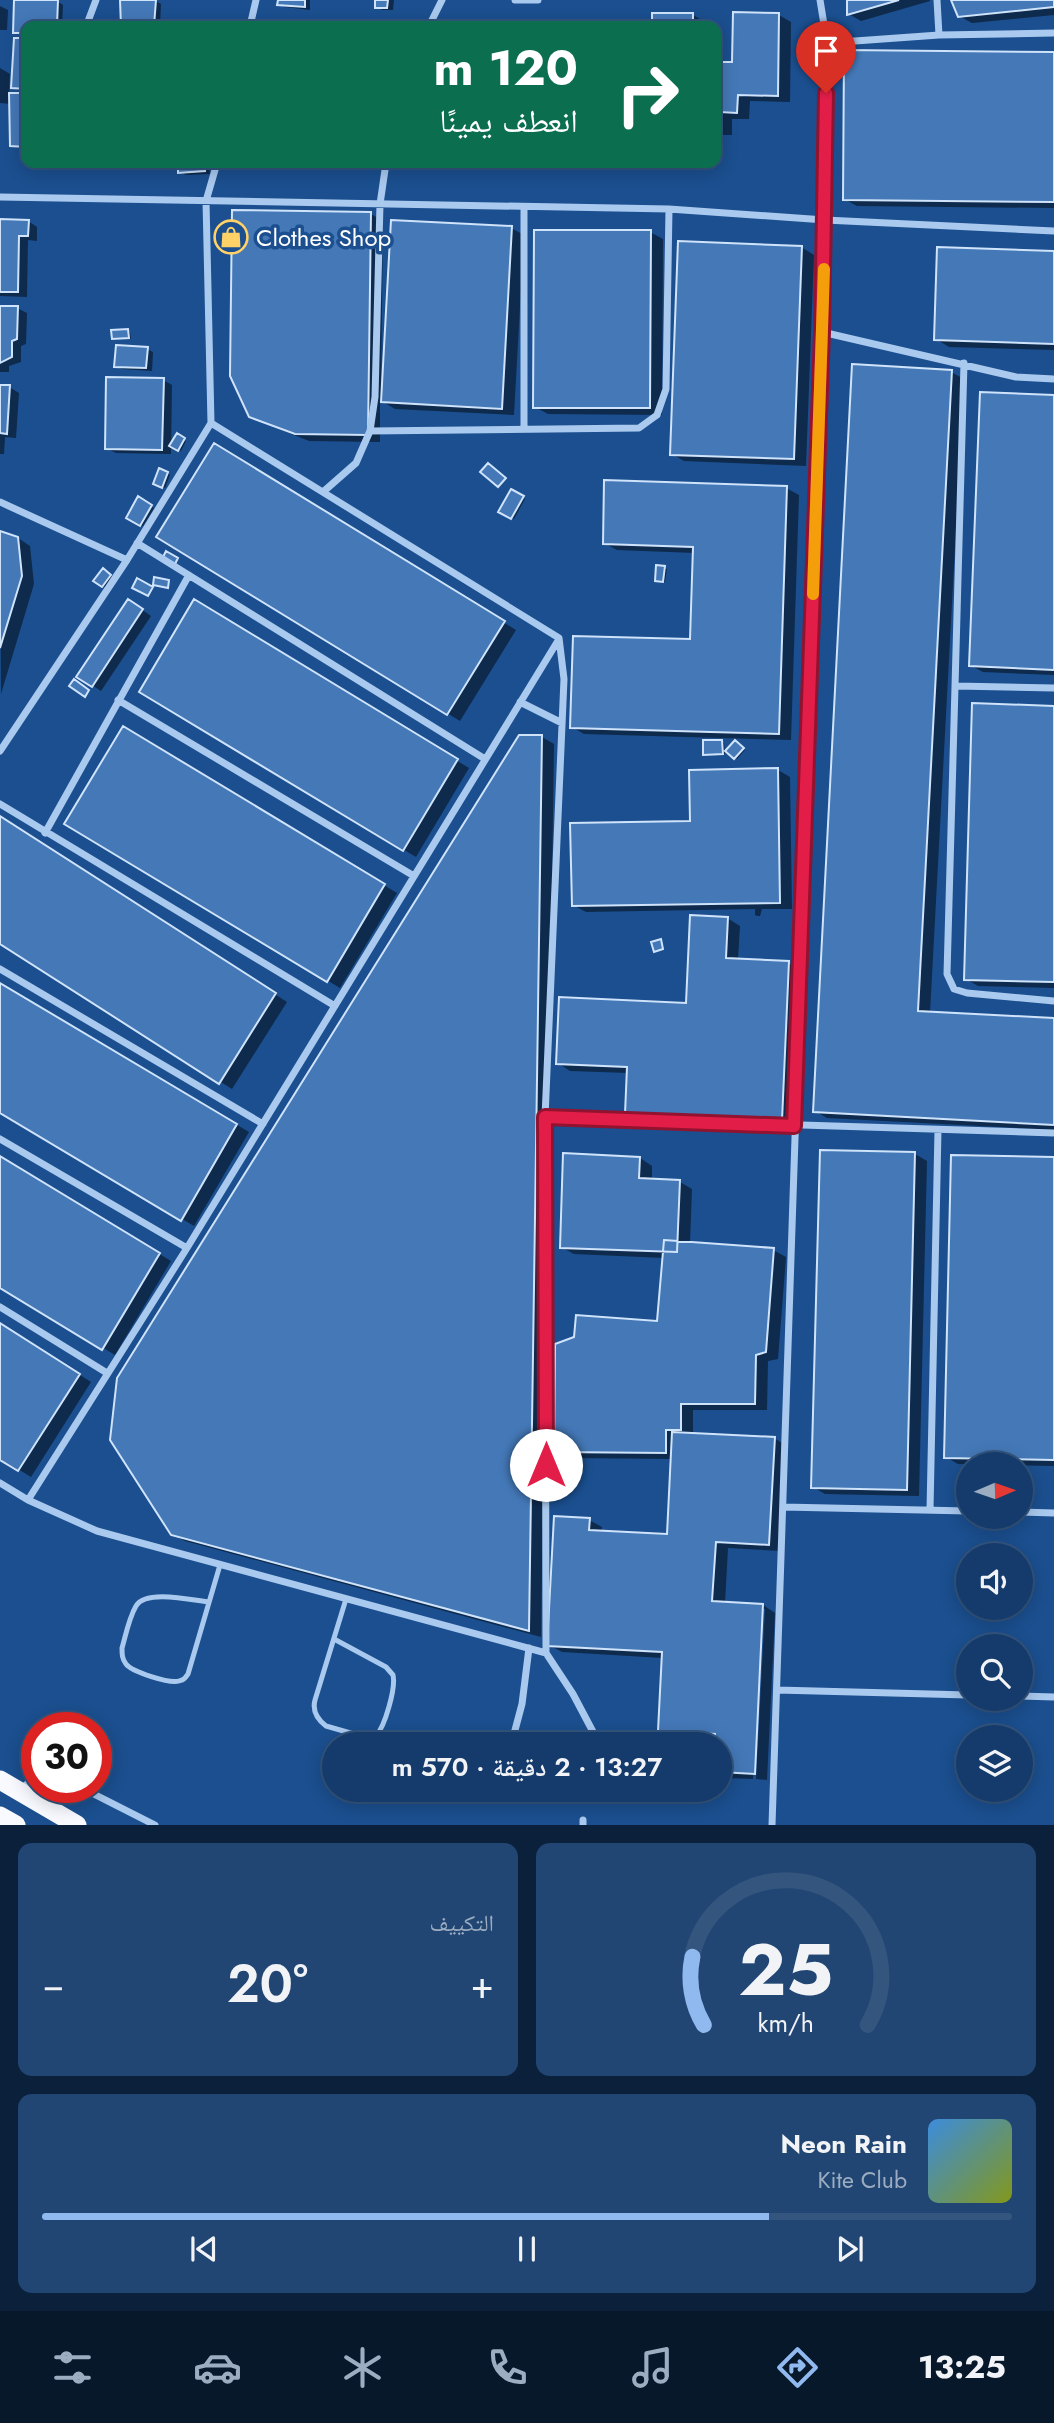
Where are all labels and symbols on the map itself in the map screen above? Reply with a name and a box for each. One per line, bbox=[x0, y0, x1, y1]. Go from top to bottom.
pin bbox=[796, 21, 856, 93]
shop icon: Clothes Shop bbox=[212, 218, 250, 256]
place label: Clothes Shop bbox=[256, 220, 391, 255]
position arrow bbox=[509, 1428, 583, 1502]
north arrow bbox=[956, 1452, 1032, 1530]
speed limit sign: 30 bbox=[21, 1712, 112, 1803]

